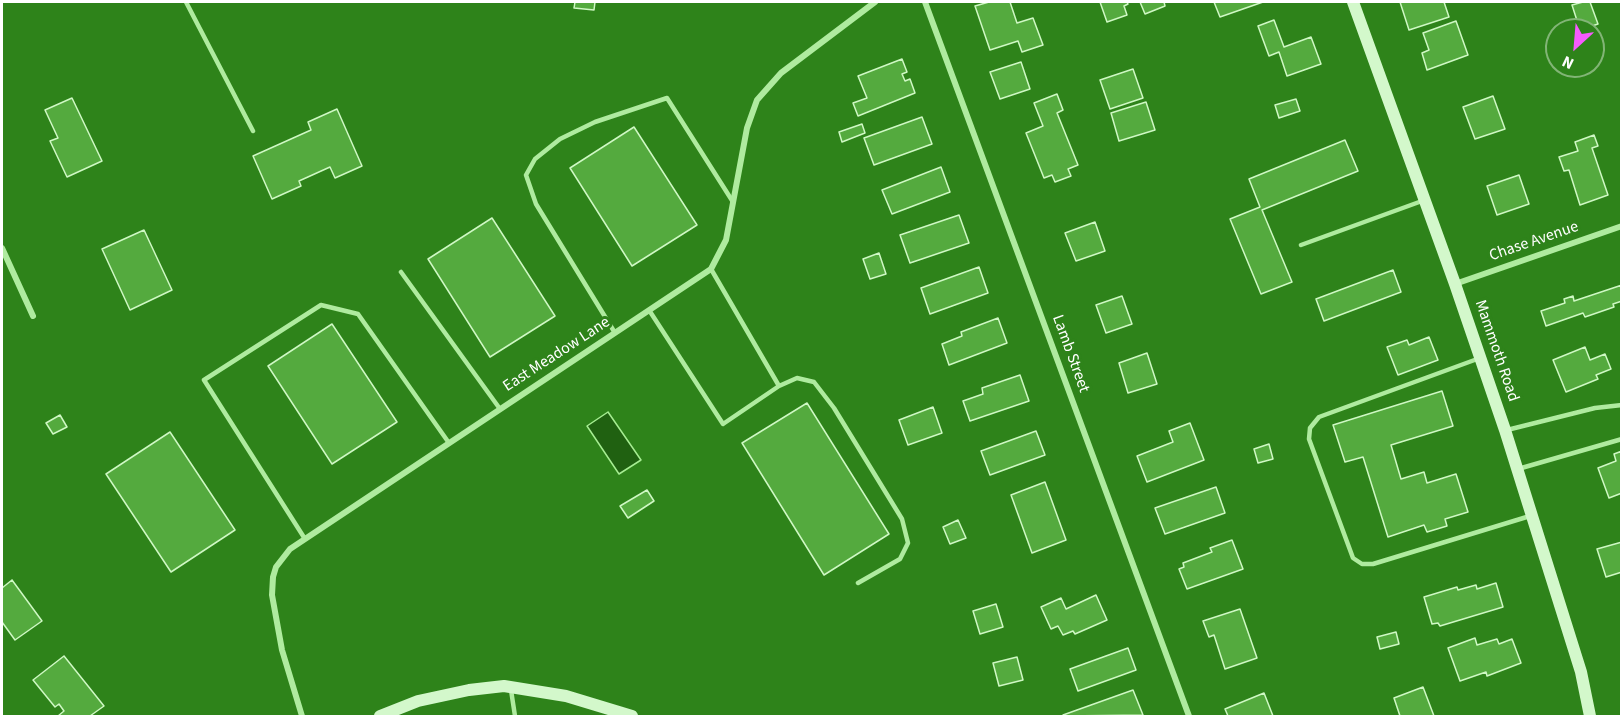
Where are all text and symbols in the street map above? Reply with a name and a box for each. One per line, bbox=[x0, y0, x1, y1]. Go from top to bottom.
north arrow bbox=[1545, 18, 1605, 78]
text: N bbox=[1558, 50, 1578, 75]
street label: Chase Avenue bbox=[1487, 218, 1581, 266]
street label: Mammoth Road bbox=[1470, 298, 1522, 404]
street label: East Meadow Lane bbox=[500, 313, 614, 397]
street label: Lamb Street bbox=[1047, 313, 1093, 395]

